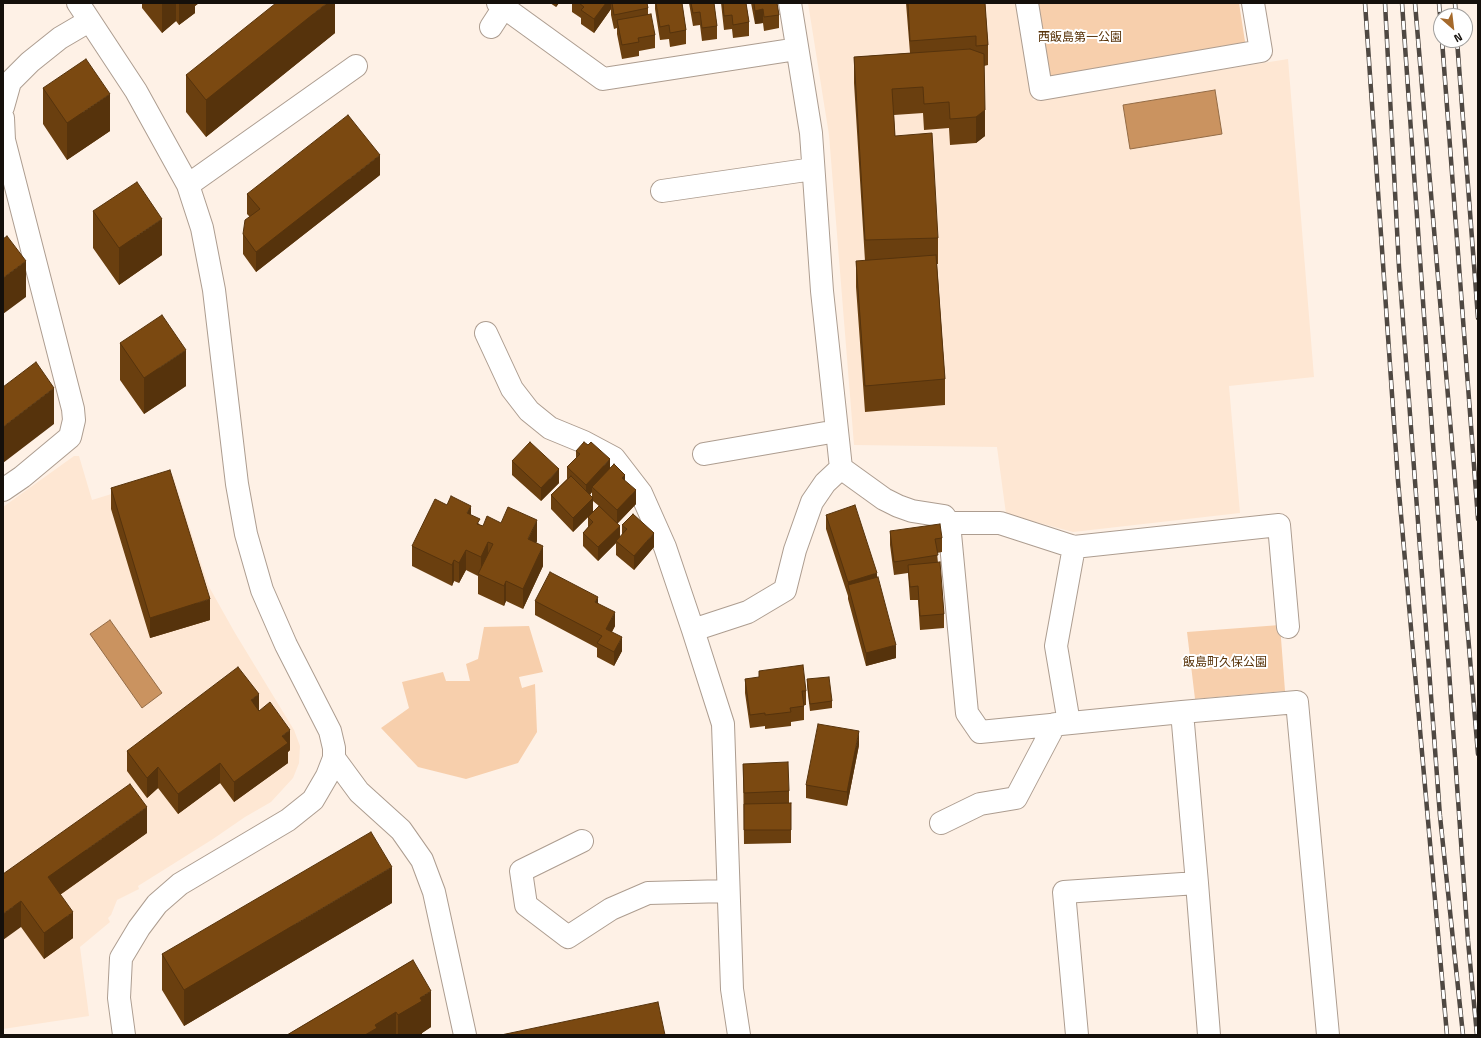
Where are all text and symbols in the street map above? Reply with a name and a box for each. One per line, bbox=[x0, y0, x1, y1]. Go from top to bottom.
north arrow bbox=[1433, 8, 1473, 48]
text: N bbox=[1451, 29, 1465, 47]
park label: 西飯島第一公園 bbox=[1038, 31, 1122, 45]
park label: 飯島町久保公園 bbox=[1183, 656, 1267, 670]

